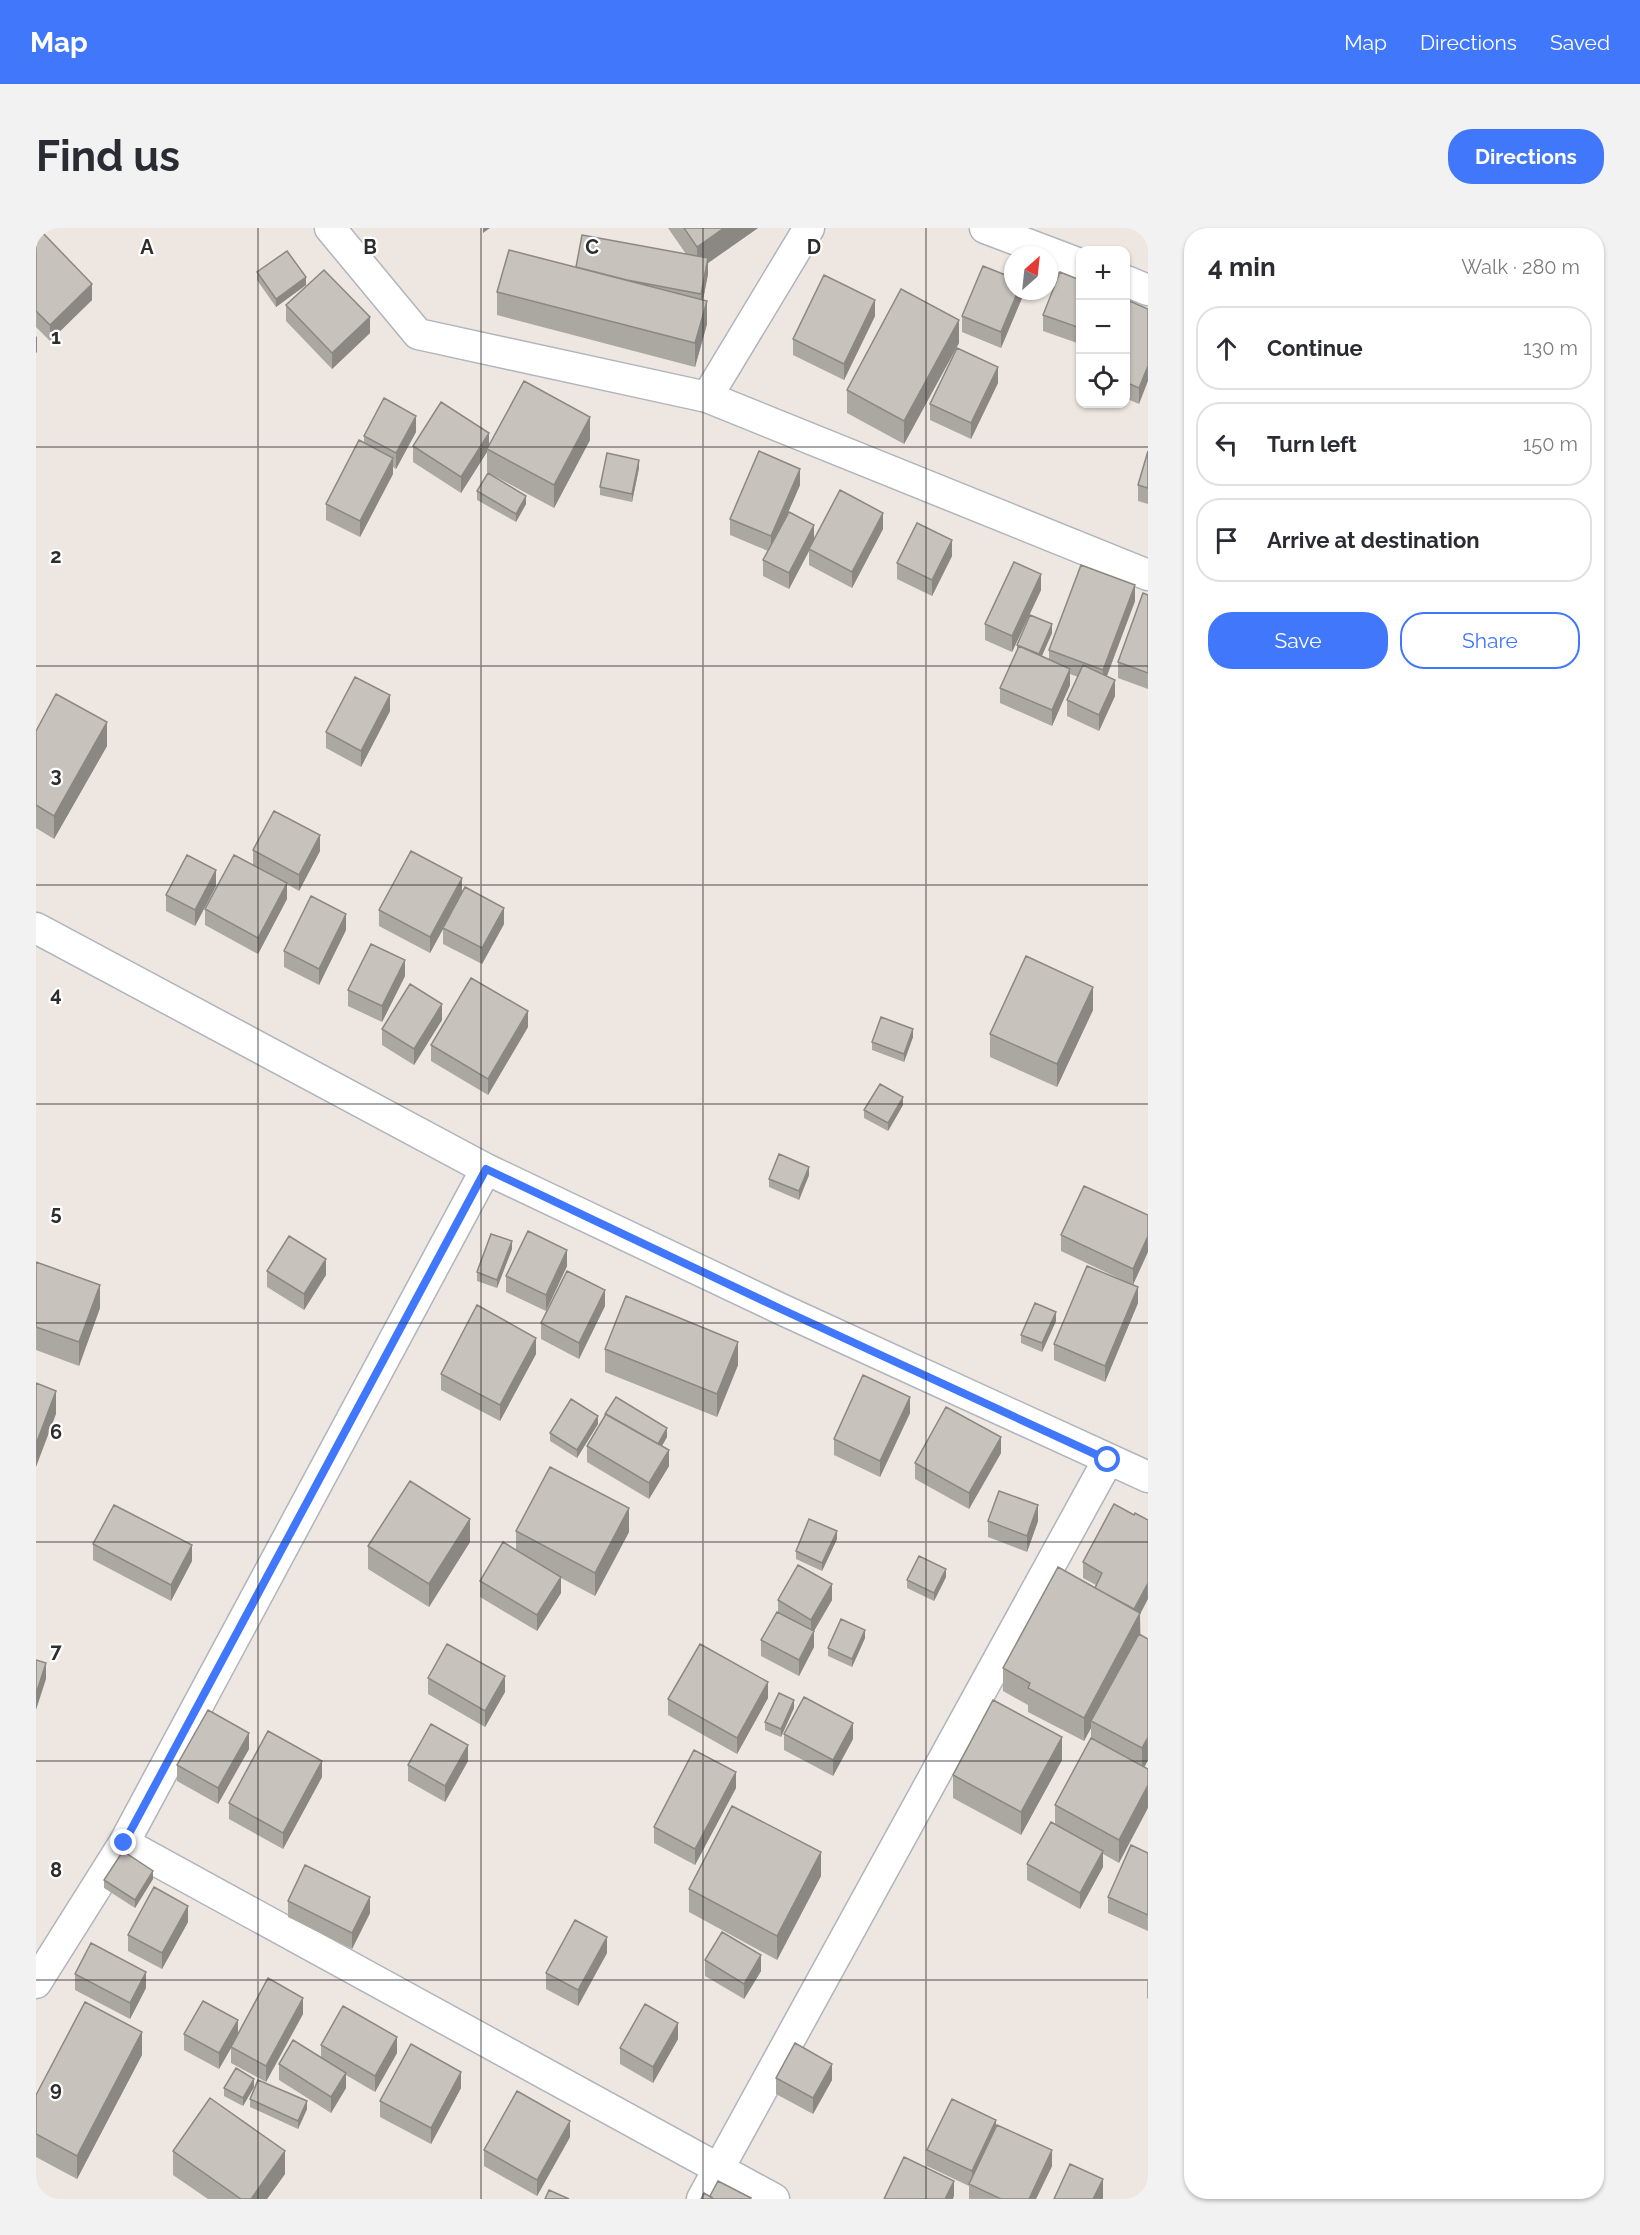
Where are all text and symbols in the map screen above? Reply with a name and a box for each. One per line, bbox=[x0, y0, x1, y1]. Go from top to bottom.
text: Map bbox=[30, 26, 88, 59]
text: Map bbox=[1344, 30, 1387, 55]
text: Directions bbox=[1420, 30, 1517, 55]
text: Saved bbox=[1550, 30, 1610, 55]
button: Directions bbox=[1448, 129, 1604, 184]
text: Find us bbox=[36, 132, 180, 181]
text: A bbox=[140, 235, 154, 259]
text: B bbox=[363, 235, 377, 259]
text: C bbox=[585, 235, 599, 259]
text: D bbox=[807, 235, 821, 259]
north arrow bbox=[1004, 246, 1058, 300]
map controls bbox=[1076, 246, 1130, 408]
button: + bbox=[1076, 246, 1130, 300]
text: 4 min bbox=[1208, 252, 1276, 282]
text: Walk · 280 m bbox=[1461, 255, 1580, 279]
button: − bbox=[1076, 300, 1130, 354]
text: 1 bbox=[51, 325, 61, 349]
icon: ahead bbox=[1210, 332, 1243, 365]
text: Continue bbox=[1267, 335, 1363, 361]
text: 130 m bbox=[1523, 336, 1578, 360]
button: locate bbox=[1076, 354, 1130, 408]
icon: left bbox=[1210, 428, 1243, 461]
text: Turn left bbox=[1267, 431, 1357, 457]
text: 150 m bbox=[1523, 432, 1578, 456]
icon: arrive bbox=[1210, 524, 1243, 557]
text: Arrive at destination bbox=[1267, 527, 1480, 553]
text: 2 bbox=[50, 544, 62, 568]
button: Save bbox=[1208, 612, 1388, 669]
button: Share bbox=[1400, 612, 1580, 669]
text: 3 bbox=[50, 763, 62, 787]
text: 4 bbox=[50, 982, 62, 1006]
text: 5 bbox=[50, 1201, 62, 1225]
text: 6 bbox=[50, 1420, 62, 1444]
route start bbox=[1094, 1446, 1120, 1472]
text: 7 bbox=[50, 1639, 62, 1663]
route end bbox=[110, 1829, 136, 1855]
text: 8 bbox=[50, 1858, 62, 1882]
text: 9 bbox=[50, 2077, 62, 2101]

